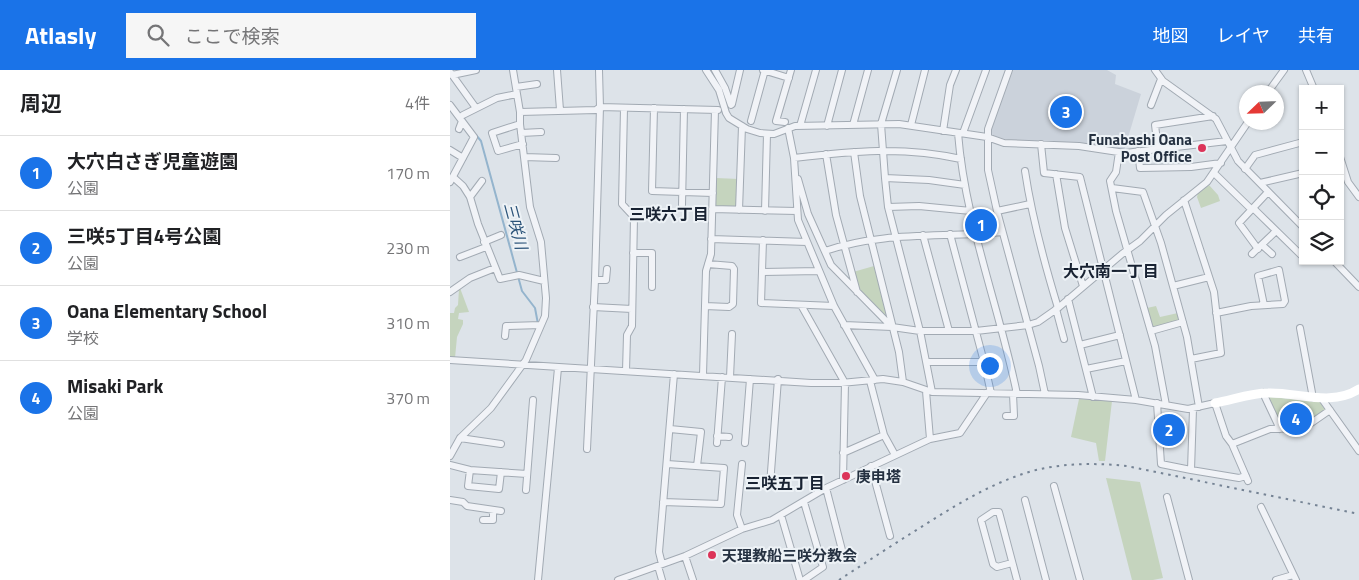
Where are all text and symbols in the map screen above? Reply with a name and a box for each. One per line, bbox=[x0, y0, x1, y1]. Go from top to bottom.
search box bbox=[126, 13, 476, 58]
text: Atlasly bbox=[25, 17, 96, 53]
icon: search bbox=[144, 21, 172, 49]
text: ここで検索 bbox=[184, 21, 280, 50]
text: 地図 bbox=[1153, 22, 1189, 49]
text: レイヤ bbox=[1217, 22, 1270, 49]
text: 共有 bbox=[1298, 22, 1334, 49]
north arrow bbox=[1239, 85, 1284, 130]
map controls bbox=[1299, 85, 1344, 265]
button: + bbox=[1299, 85, 1344, 130]
text: 周辺 bbox=[20, 87, 62, 119]
text: 4件 bbox=[405, 91, 430, 115]
pin: 3 bbox=[1050, 93, 1082, 131]
place label: Funabashi Oana Post Office bbox=[1088, 128, 1192, 168]
button: − bbox=[1299, 130, 1344, 175]
marker: Funabashi Oana Post Office bbox=[1196, 142, 1208, 154]
text: 大穴白さぎ児童遊園 bbox=[67, 146, 238, 175]
text: 1 bbox=[32, 161, 40, 185]
text: 170 m bbox=[386, 161, 430, 185]
button: locate bbox=[1299, 175, 1344, 220]
text: 公園 bbox=[67, 176, 99, 200]
water label: 三咲川 bbox=[498, 200, 534, 254]
district label: 三咲六丁目 bbox=[629, 202, 709, 226]
pin: 1 bbox=[965, 206, 997, 244]
button: layers bbox=[1299, 220, 1344, 265]
text: 三咲5丁目4号公園 bbox=[67, 221, 221, 250]
text: 2 bbox=[32, 236, 40, 260]
text: 230 m bbox=[386, 236, 430, 260]
text: 公園 bbox=[67, 251, 99, 275]
district label: 大穴南一丁目 bbox=[1063, 259, 1159, 283]
text: Oana Elementary School bbox=[67, 296, 267, 325]
text: 3 bbox=[32, 311, 40, 335]
text: 310 m bbox=[386, 311, 430, 335]
text: 学校 bbox=[67, 326, 99, 350]
your location bbox=[977, 353, 1003, 379]
text: Misaki Park bbox=[67, 371, 163, 400]
text: 4 bbox=[32, 386, 40, 410]
text: 370 m bbox=[386, 386, 430, 410]
pin: 4 bbox=[1280, 400, 1312, 438]
text: 公園 bbox=[67, 401, 99, 425]
pin: 2 bbox=[1153, 411, 1185, 449]
place label: 庚申塔 bbox=[856, 465, 901, 488]
marker: 庚申塔 bbox=[840, 470, 852, 482]
district label: 三咲五丁目 bbox=[745, 471, 825, 495]
place label: 天理教船三咲分教会 bbox=[722, 544, 857, 567]
marker: 天理教船三咲分教会 bbox=[706, 549, 718, 561]

